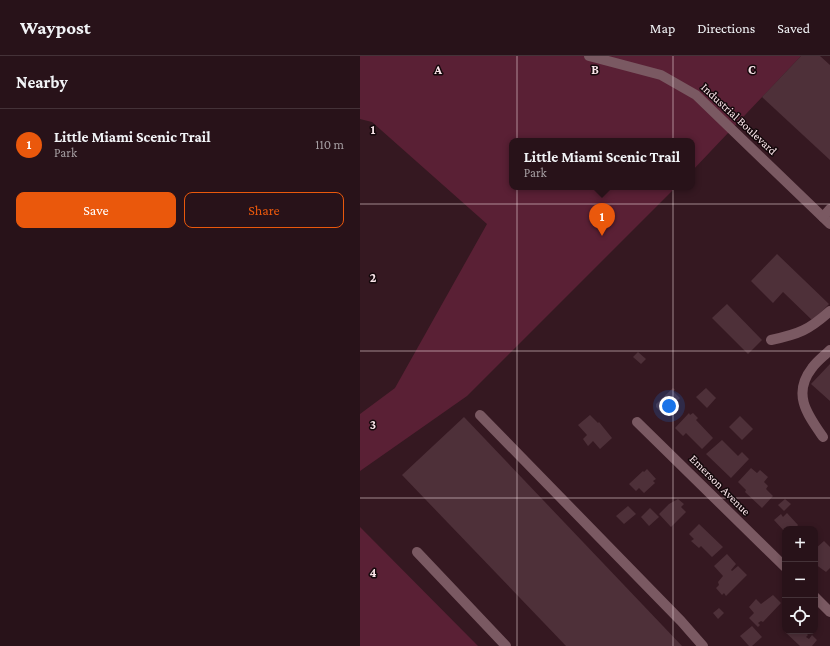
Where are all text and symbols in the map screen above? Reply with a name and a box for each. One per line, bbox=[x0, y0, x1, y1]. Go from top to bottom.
text: Waypost bbox=[20, 17, 91, 38]
text: Map bbox=[650, 20, 675, 36]
text: Directions bbox=[697, 20, 755, 36]
text: Saved bbox=[777, 20, 810, 36]
text: A bbox=[433, 62, 442, 77]
text: B bbox=[591, 62, 599, 77]
text: C bbox=[748, 62, 756, 77]
text: Nearby bbox=[16, 73, 68, 92]
street label: Industrial Boulevard bbox=[698, 80, 780, 158]
text: 1 bbox=[371, 122, 376, 137]
text: Little Miami Scenic Trail bbox=[54, 129, 211, 145]
text: 1 bbox=[27, 137, 31, 152]
text: 110 m bbox=[315, 137, 344, 152]
popup bbox=[509, 138, 695, 190]
text: Park bbox=[54, 145, 77, 160]
text: Little Miami Scenic Trail bbox=[524, 149, 680, 165]
text: Park bbox=[524, 165, 547, 180]
button: Save bbox=[16, 192, 176, 228]
button: Share bbox=[184, 192, 344, 228]
pin: 1 bbox=[589, 203, 615, 236]
text: 2 bbox=[370, 270, 377, 285]
your location bbox=[659, 396, 679, 416]
text: 3 bbox=[370, 417, 376, 432]
street label: Emerson Avenue bbox=[687, 452, 753, 518]
map controls bbox=[782, 526, 818, 634]
button: + bbox=[782, 526, 818, 562]
button: − bbox=[782, 562, 818, 598]
text: 4 bbox=[369, 565, 377, 580]
button: locate bbox=[782, 598, 818, 634]

